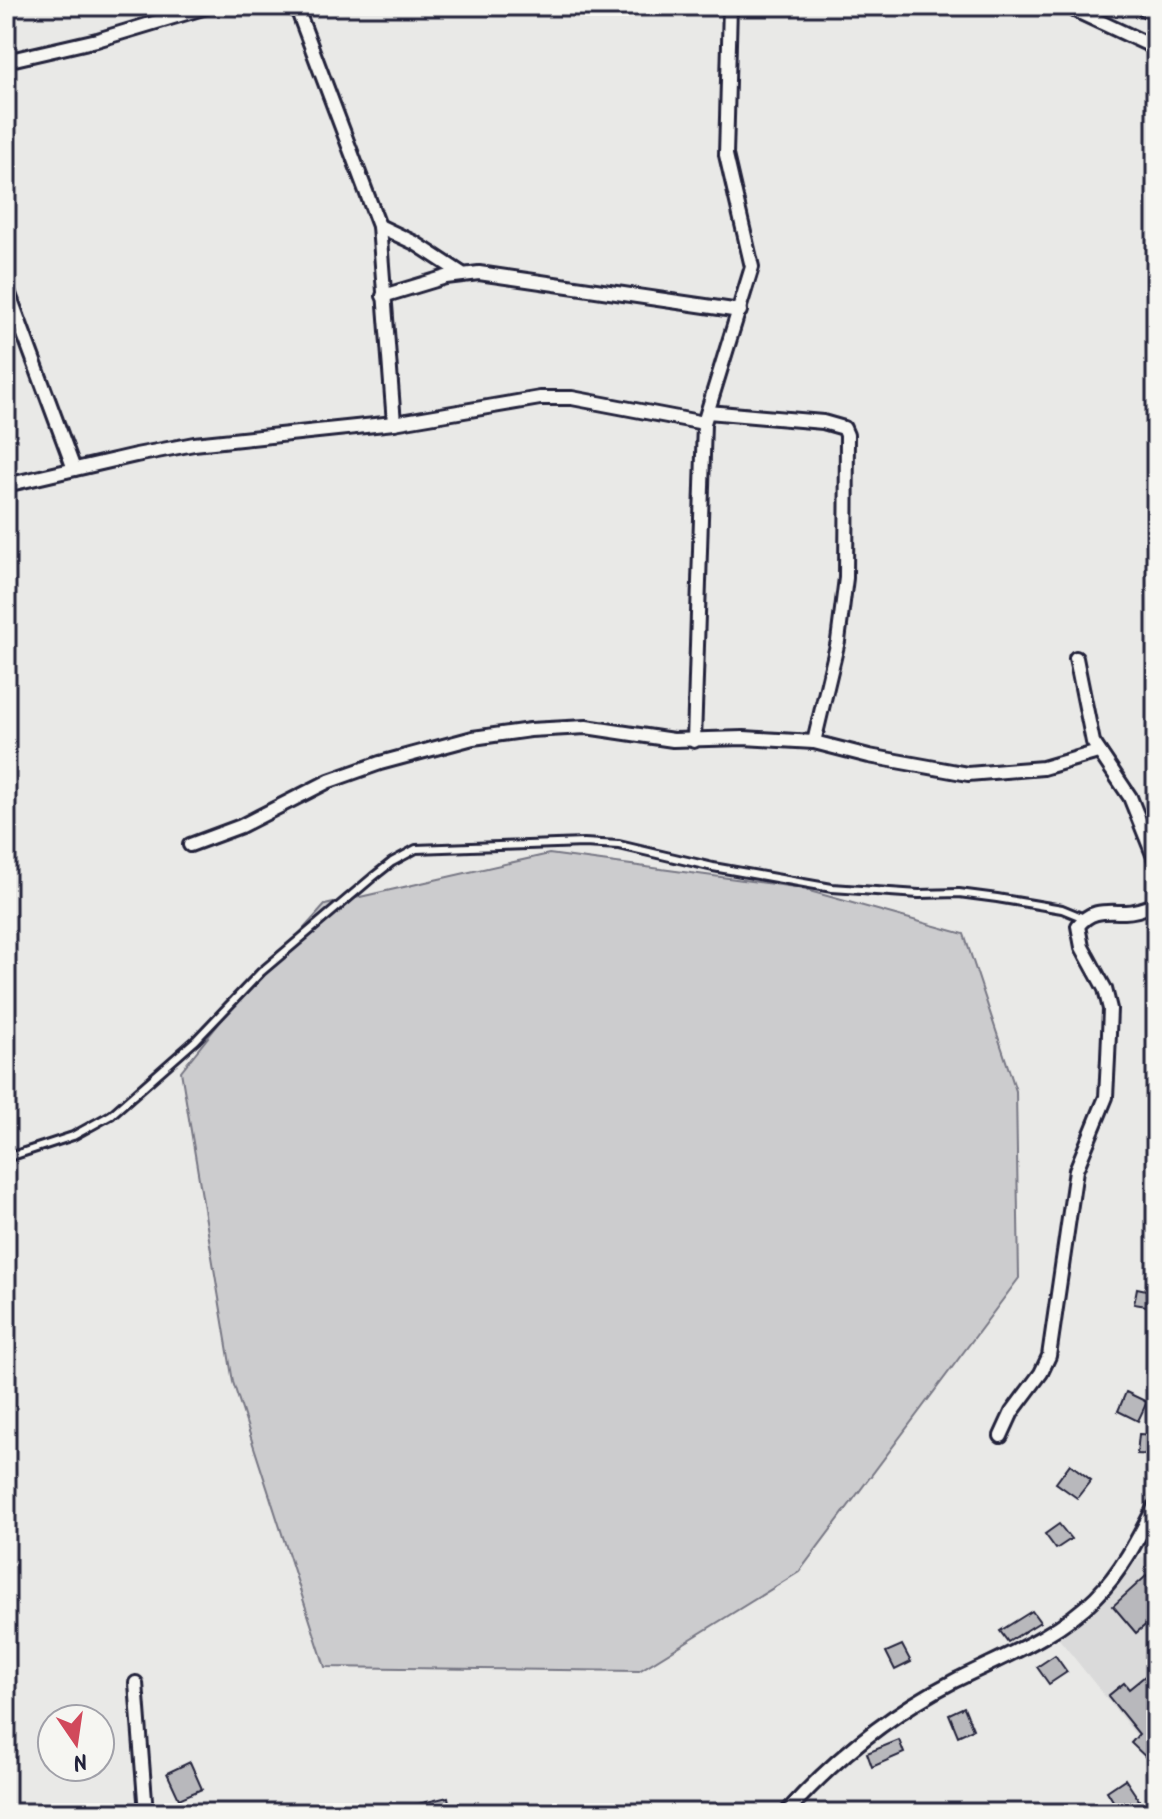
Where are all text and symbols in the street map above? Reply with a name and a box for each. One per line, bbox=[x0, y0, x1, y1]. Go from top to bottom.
north arrow bbox=[36, 1703, 116, 1783]
text: N bbox=[69, 1741, 91, 1779]

